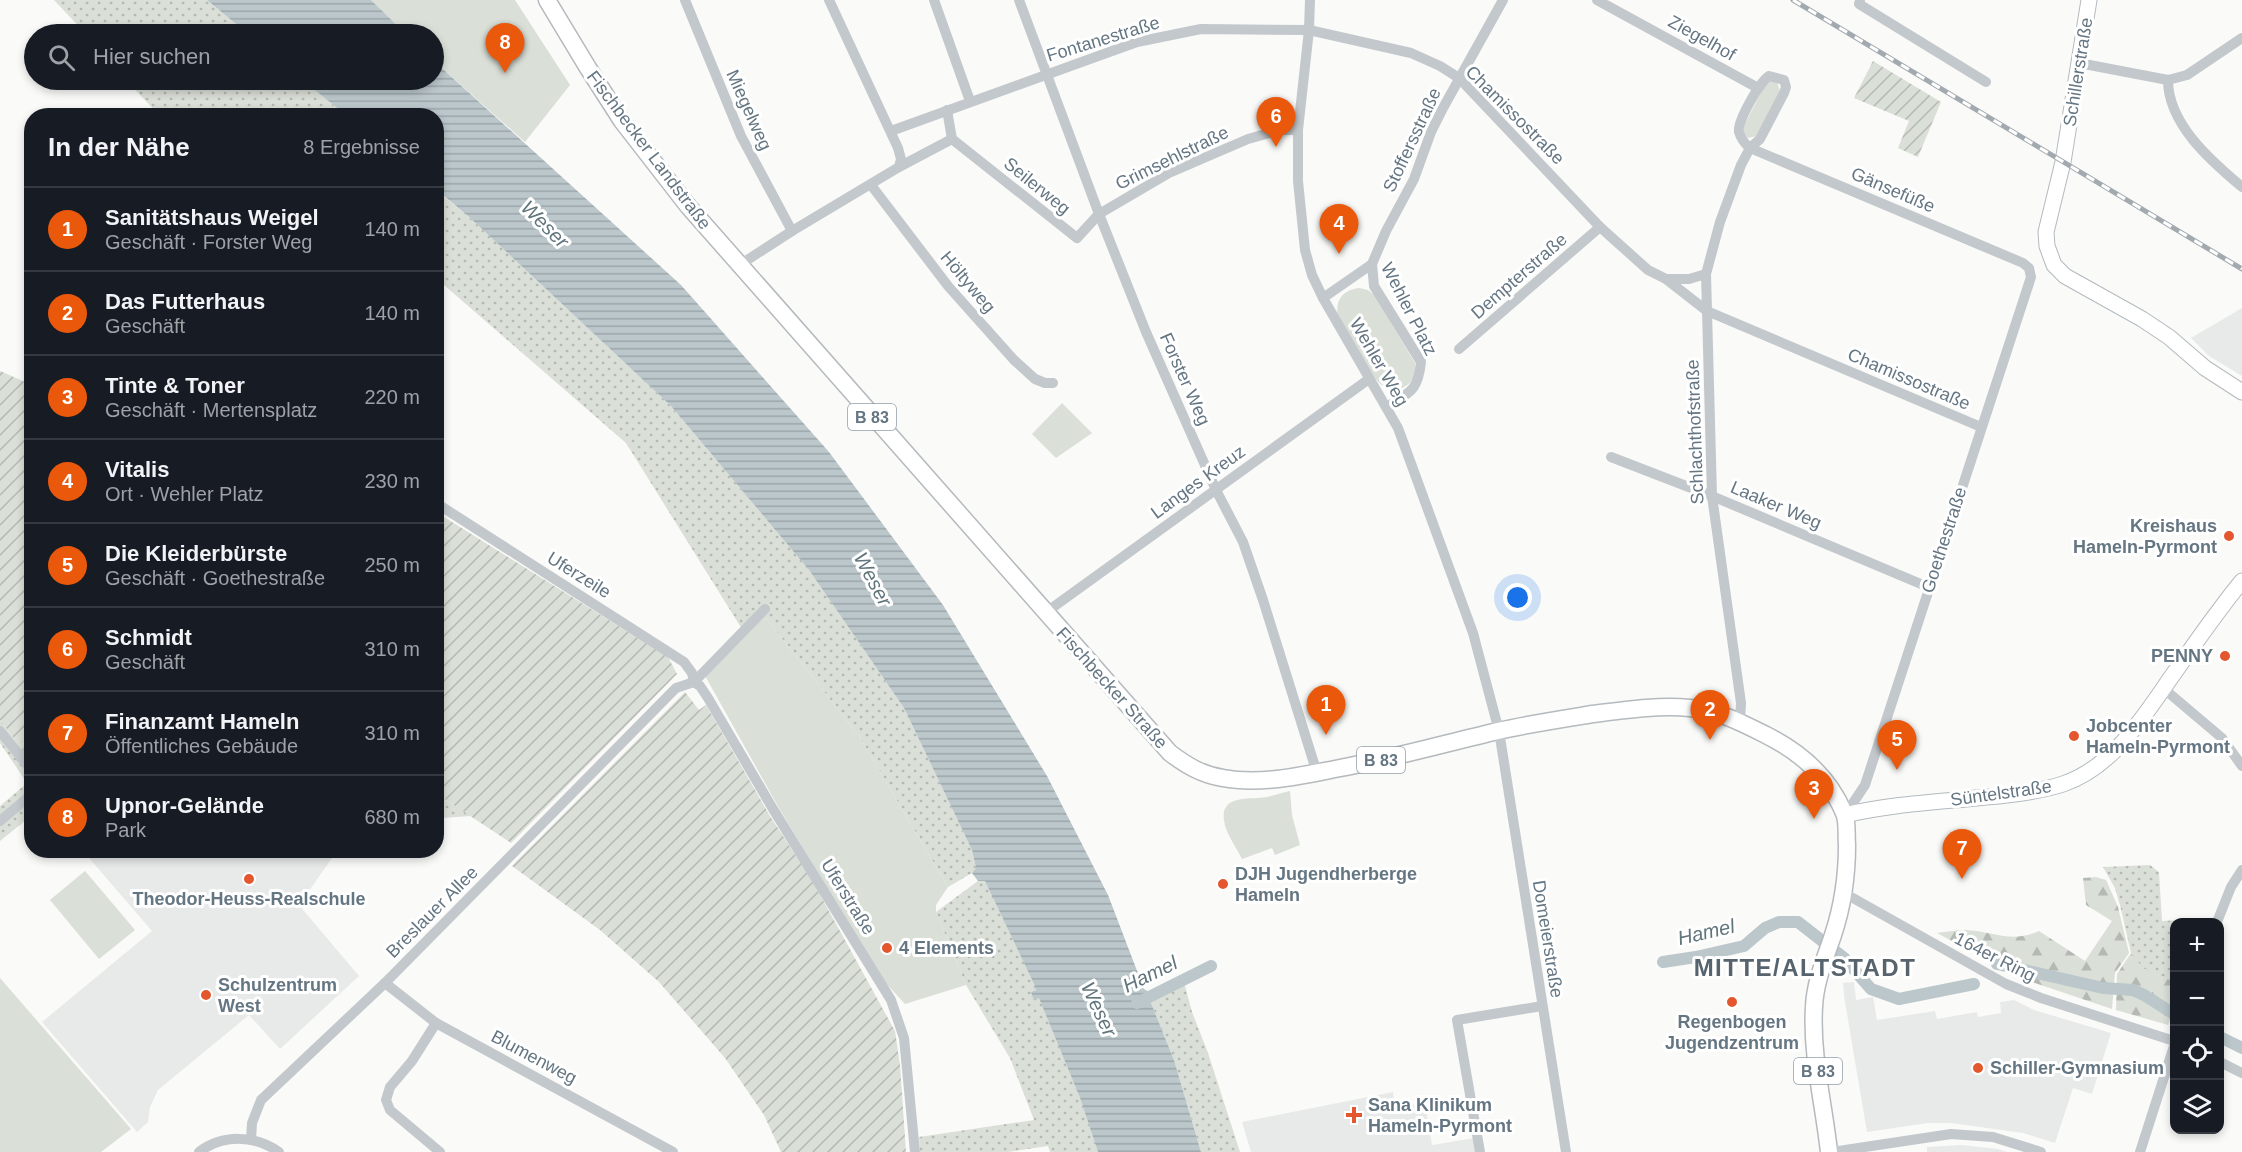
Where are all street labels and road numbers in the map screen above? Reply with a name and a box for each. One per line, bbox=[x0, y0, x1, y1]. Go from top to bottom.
street label: Ziegelhof bbox=[1665, 11, 1740, 65]
street label: Fontanestraße bbox=[1044, 12, 1162, 66]
street label: Schillerstraße bbox=[2060, 16, 2096, 128]
street label: Chamissostraße bbox=[1462, 62, 1568, 168]
street label: Fischbecker Landstraße bbox=[583, 67, 715, 233]
street label: Miegelweg bbox=[722, 67, 776, 153]
street label: Stoffersstraße bbox=[1379, 85, 1445, 195]
street label: Grimsehlstraße bbox=[1112, 122, 1232, 194]
street label: Seilerweg bbox=[1000, 153, 1074, 219]
street label: Gänsefüße bbox=[1848, 163, 1938, 217]
street label: Dempterstraße bbox=[1467, 229, 1571, 323]
street label: Höltyweg bbox=[937, 247, 999, 317]
street label: Wehler Platz bbox=[1377, 259, 1441, 359]
street label: Wehler Weg bbox=[1346, 314, 1412, 410]
street label: Forster Weg bbox=[1156, 330, 1214, 428]
street label: Chamissostraße bbox=[1845, 344, 1973, 414]
street label: Schlachthofstraße bbox=[1682, 359, 1708, 505]
road number: B 83 bbox=[848, 404, 896, 430]
street label: Langes Kreuz bbox=[1147, 441, 1249, 523]
street label: Laaker Weg bbox=[1728, 477, 1824, 533]
street label: Goethestraße bbox=[1917, 485, 1971, 595]
street label: Uferzeile bbox=[544, 548, 614, 602]
street label: Fischbecker Straße bbox=[1052, 623, 1172, 753]
road number: B 83 bbox=[1357, 747, 1405, 773]
street label: Süntelstraße bbox=[1949, 776, 2053, 810]
street label: Uferstraße bbox=[817, 856, 879, 938]
street label: Breslauer Allee bbox=[382, 862, 482, 962]
street label: Domeierstraße bbox=[1529, 879, 1567, 999]
street label: 164er Ring bbox=[1951, 928, 2039, 986]
street label: Blumenweg bbox=[488, 1026, 580, 1088]
road number: B 83 bbox=[1794, 1058, 1842, 1084]

